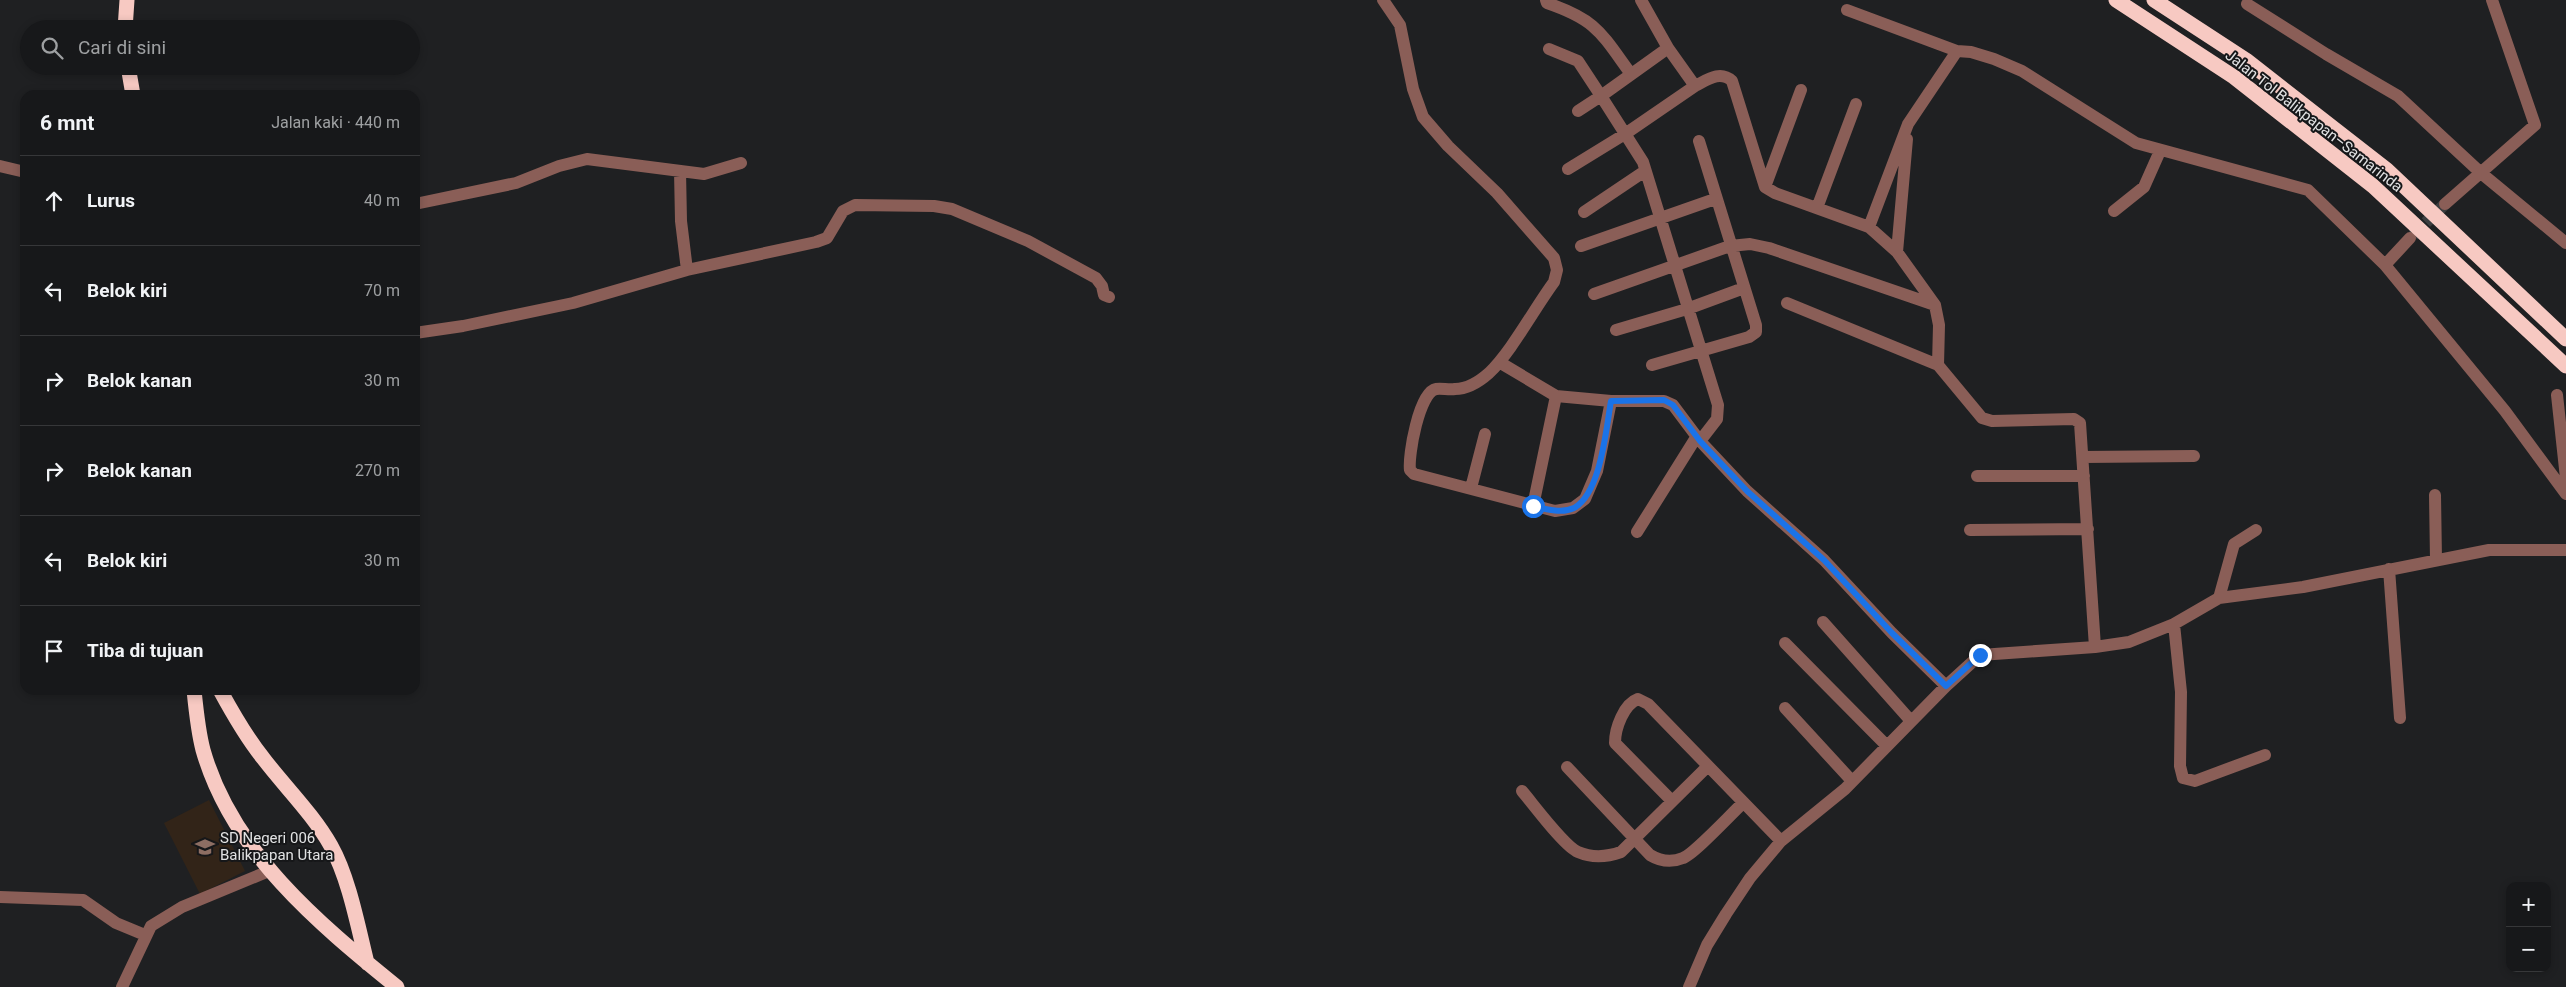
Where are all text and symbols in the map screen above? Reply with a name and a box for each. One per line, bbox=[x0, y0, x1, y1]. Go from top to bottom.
search box bbox=[20, 20, 420, 75]
icon: search bbox=[38, 34, 66, 62]
text: Cari di sini bbox=[78, 36, 166, 59]
street label: Jalan Tol Balikpapan–Samarinda bbox=[2222, 46, 2406, 196]
text: 6 mnt bbox=[40, 111, 94, 135]
text: Jalan kaki · 440 m bbox=[271, 113, 400, 132]
icon: ahead bbox=[40, 187, 68, 215]
text: Lurus bbox=[87, 189, 135, 212]
text: 40 m bbox=[364, 191, 400, 210]
icon: left bbox=[40, 277, 68, 305]
text: Belok kiri bbox=[87, 279, 167, 302]
text: 70 m bbox=[364, 281, 400, 300]
icon: right bbox=[40, 367, 68, 395]
text: Belok kanan bbox=[87, 369, 192, 392]
text: 30 m bbox=[364, 371, 400, 390]
icon: right bbox=[40, 457, 68, 485]
text: Belok kanan bbox=[87, 459, 192, 482]
text: 270 m bbox=[355, 461, 400, 480]
route start bbox=[1522, 495, 1545, 518]
icon: left bbox=[40, 547, 68, 575]
text: Belok kiri bbox=[87, 549, 167, 572]
text: 30 m bbox=[364, 551, 400, 570]
icon: arrive bbox=[40, 637, 68, 665]
text: Tiba di tujuan bbox=[87, 639, 203, 662]
route end bbox=[1969, 644, 1992, 667]
place label: SD Negeri 006 Balikpapan Utara bbox=[220, 829, 333, 864]
school or university icon: SD Negeri 006 Balikpapan Utara bbox=[194, 836, 216, 858]
map controls bbox=[2506, 882, 2551, 972]
button: + bbox=[2506, 882, 2551, 927]
button: − bbox=[2506, 927, 2551, 972]

